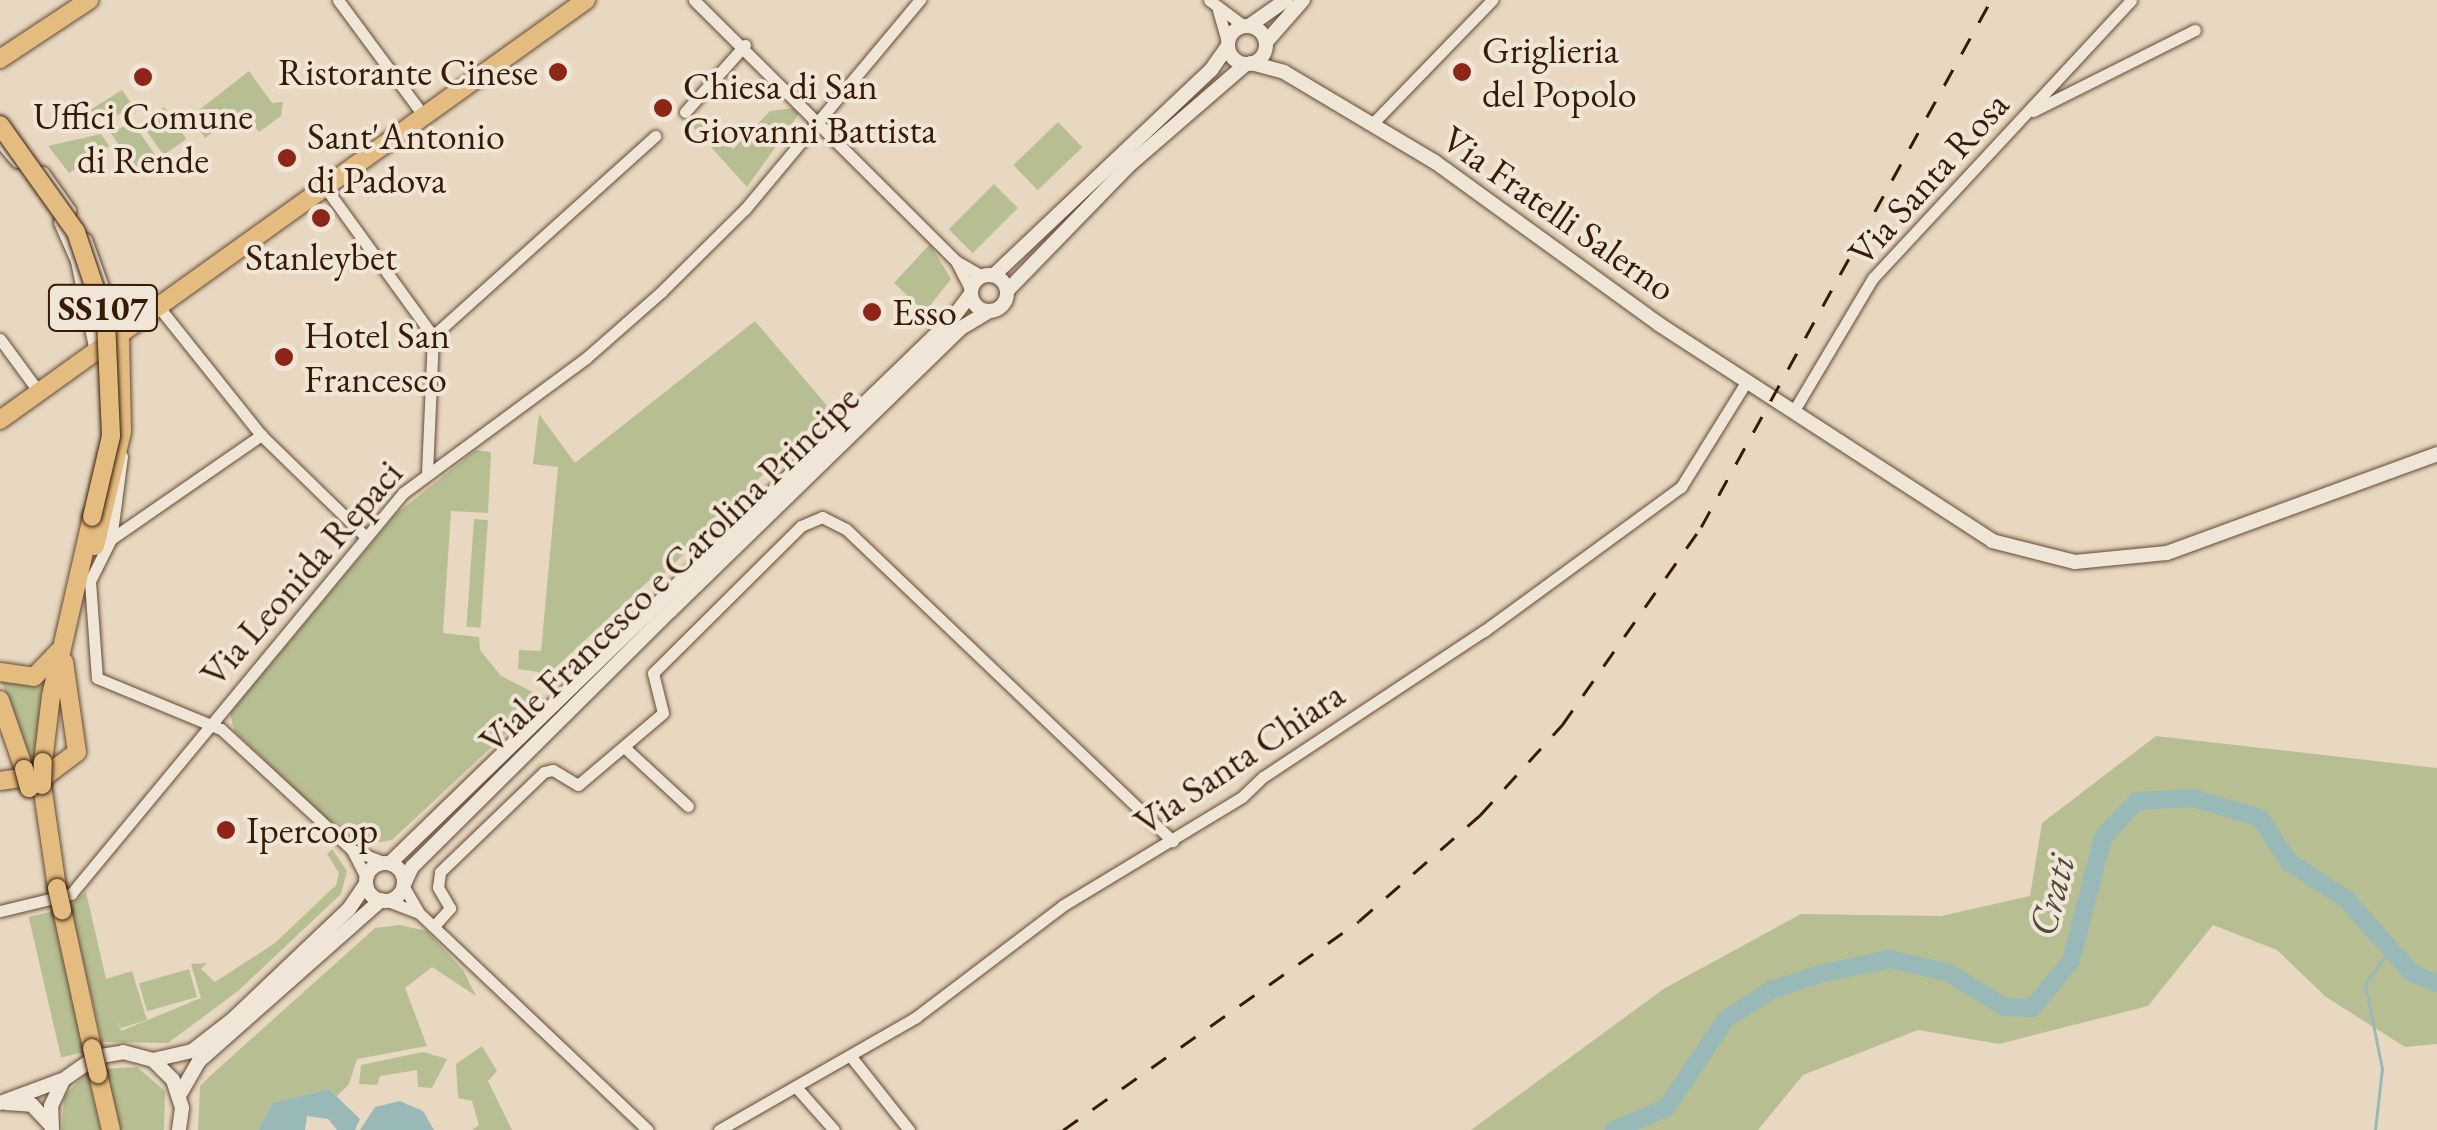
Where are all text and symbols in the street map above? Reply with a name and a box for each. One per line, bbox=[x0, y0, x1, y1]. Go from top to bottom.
place label: Griglieria del Popolo bbox=[1482, 27, 1637, 116]
place label: Ristorante Cinese bbox=[278, 49, 538, 95]
marker: Ristorante Cinese bbox=[547, 61, 569, 83]
marker: Griglieria del Popolo bbox=[1451, 61, 1473, 83]
place label: Chiesa di San Giovanni Battista bbox=[683, 63, 937, 152]
marker: Uffici Comune di Rende bbox=[132, 66, 154, 88]
street label: Via Santa Rosa bbox=[1838, 82, 2018, 274]
place label: Uffici Comune di Rende bbox=[33, 93, 253, 182]
marker: Chiesa di San Giovanni Battista bbox=[652, 97, 674, 119]
place label: Sant'Antonio di Padova bbox=[307, 113, 505, 202]
street label: Via Fratelli Salerno bbox=[1434, 116, 1684, 310]
marker: Sant'Antonio di Padova bbox=[276, 147, 298, 169]
marker: Stanleybet bbox=[310, 207, 332, 229]
place label: Stanleybet bbox=[245, 234, 397, 280]
road number: SS107 bbox=[46, 278, 160, 338]
place label: Esso bbox=[892, 289, 957, 335]
marker: Esso bbox=[861, 301, 883, 323]
place label: Hotel San Francesco bbox=[304, 312, 450, 402]
marker: Hotel San Francesco bbox=[273, 346, 295, 368]
street label: Viale Francesco e Carolina Principe bbox=[470, 375, 868, 763]
street label: Via Leonida Repaci bbox=[190, 451, 412, 695]
street label: Via Santa Chiara bbox=[1125, 671, 1353, 845]
place label: Ipercoop bbox=[246, 807, 378, 853]
marker: Ipercoop bbox=[215, 819, 237, 841]
water label: Crati bbox=[2017, 849, 2085, 941]

